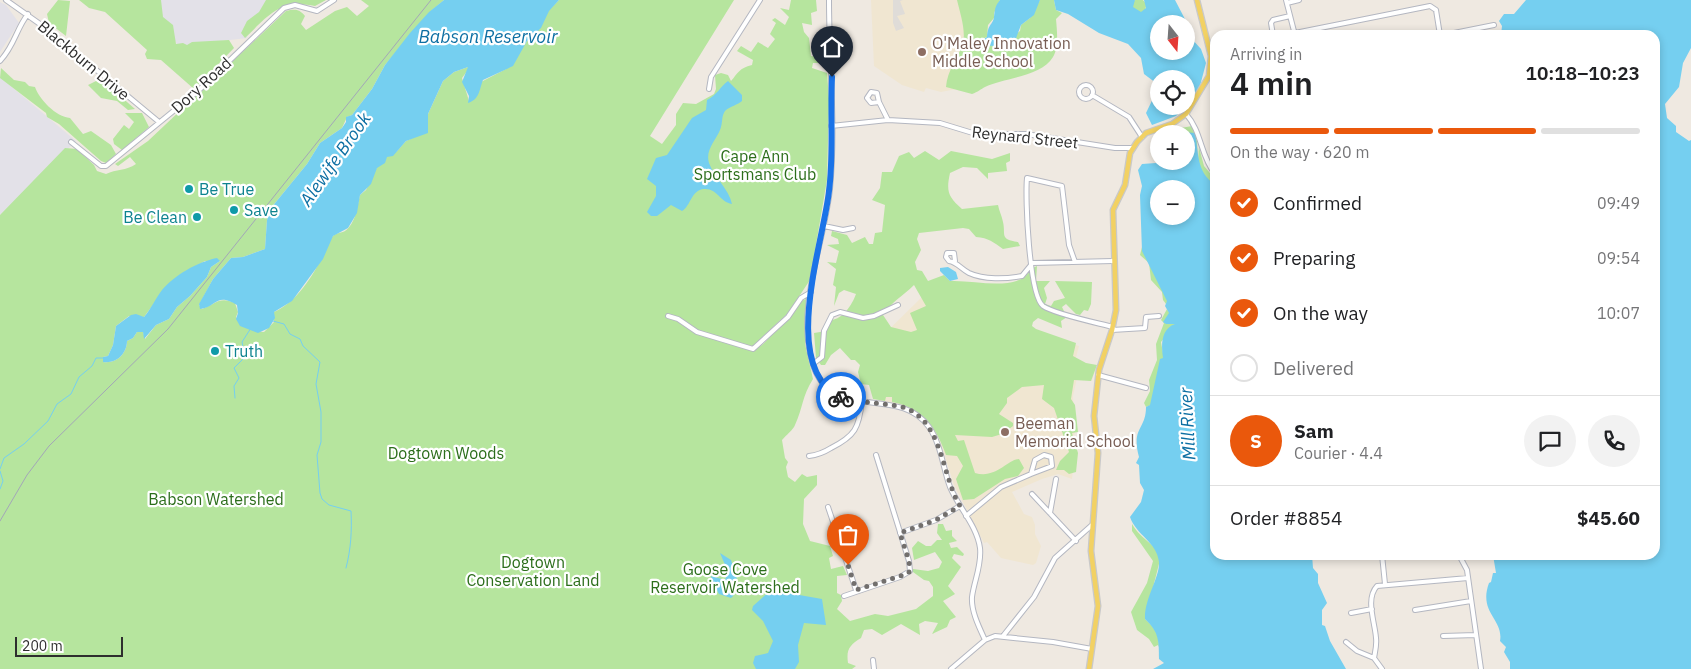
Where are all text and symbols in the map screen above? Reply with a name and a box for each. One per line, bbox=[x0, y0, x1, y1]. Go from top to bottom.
north arrow bbox=[1150, 15, 1195, 60]
map controls bbox=[1150, 15, 1195, 225]
street label: Blackburn Drive bbox=[34, 16, 134, 104]
water label: Babson Reservoir bbox=[419, 25, 558, 48]
pin bbox=[811, 26, 853, 77]
icon: home bbox=[818, 33, 846, 61]
place label: O'Maley Innovation Middle School bbox=[932, 33, 1071, 71]
text: Arriving in bbox=[1230, 44, 1302, 64]
marker: O'Maley Innovation Middle School bbox=[916, 46, 928, 58]
street label: Dory Road bbox=[167, 53, 235, 117]
text: 10:18–10:23 bbox=[1526, 61, 1640, 85]
text: 4 min bbox=[1230, 62, 1313, 104]
button: locate bbox=[1150, 70, 1195, 115]
water label: Alewife Brook bbox=[294, 107, 376, 211]
street label: Reynard Street bbox=[971, 121, 1079, 153]
button: + bbox=[1150, 125, 1195, 170]
text: On the way · 620 m bbox=[1230, 142, 1369, 162]
park label: Cape Ann Sportsmans Club bbox=[694, 146, 816, 184]
place label: Be True bbox=[199, 179, 254, 199]
button: − bbox=[1150, 180, 1195, 225]
marker: Be True bbox=[183, 183, 195, 195]
icon: check bbox=[1230, 189, 1258, 217]
text: Confirmed bbox=[1273, 191, 1362, 215]
text: 09:49 bbox=[1597, 193, 1640, 213]
place label: Save bbox=[244, 200, 278, 220]
marker: Save bbox=[228, 204, 240, 216]
place label: Be Clean bbox=[123, 207, 187, 227]
marker: Be Clean bbox=[191, 211, 203, 223]
icon: check bbox=[1230, 244, 1258, 272]
text: Preparing bbox=[1273, 246, 1355, 270]
text: 09:54 bbox=[1597, 248, 1640, 268]
icon: check bbox=[1230, 299, 1258, 327]
text: On the way bbox=[1273, 301, 1368, 325]
text: 10:07 bbox=[1597, 303, 1640, 323]
place label: Truth bbox=[225, 341, 263, 361]
marker: Truth bbox=[209, 345, 221, 357]
text: Delivered bbox=[1273, 356, 1354, 380]
courier bbox=[816, 372, 866, 422]
icon: bike bbox=[827, 383, 855, 411]
water label: Mill River bbox=[1174, 387, 1200, 461]
place label: Beeman Memorial School bbox=[1015, 413, 1135, 451]
button: chat bbox=[1524, 415, 1576, 467]
button: phone bbox=[1588, 415, 1640, 467]
text: Sam bbox=[1294, 419, 1334, 443]
marker: Beeman Memorial School bbox=[999, 426, 1011, 438]
text: S bbox=[1250, 429, 1262, 453]
park label: Dogtown Woods bbox=[388, 443, 504, 463]
text: Courier · 4.4 bbox=[1294, 443, 1383, 463]
park label: Babson Watershed bbox=[148, 489, 284, 509]
text: Order #8854 bbox=[1230, 506, 1342, 530]
text: $45.60 bbox=[1577, 506, 1640, 530]
pin bbox=[827, 514, 869, 565]
icon: bag bbox=[834, 521, 862, 549]
park label: Dogtown Conservation Land bbox=[466, 552, 600, 590]
park label: Goose Cove Reservoir Watershed bbox=[650, 559, 800, 597]
scale bar bbox=[15, 634, 122, 657]
text: 200 m bbox=[22, 637, 63, 655]

